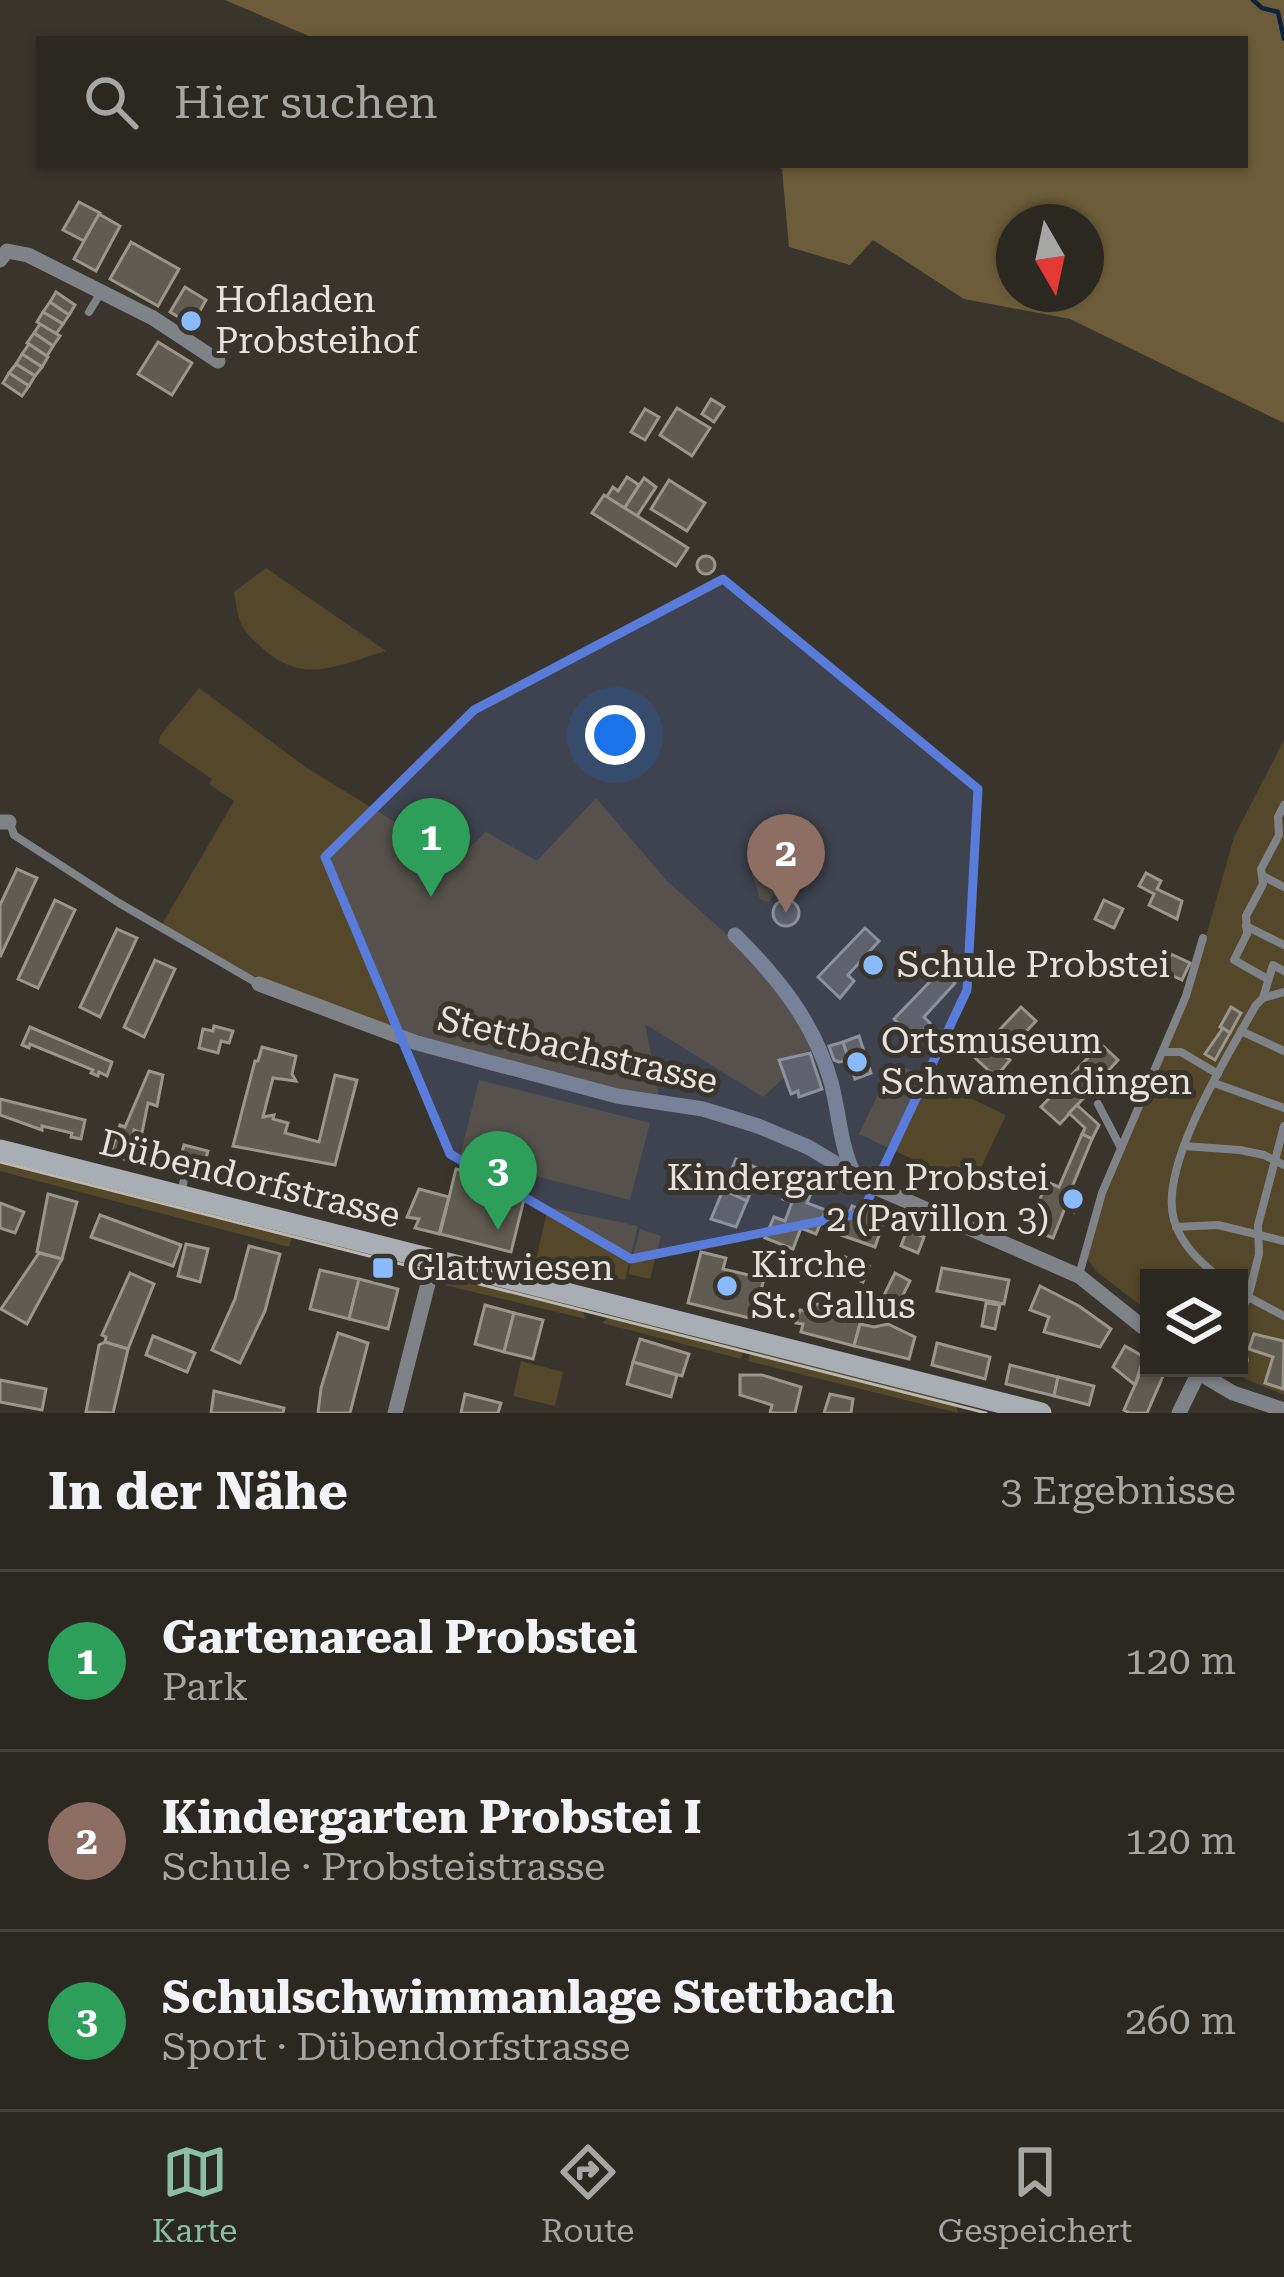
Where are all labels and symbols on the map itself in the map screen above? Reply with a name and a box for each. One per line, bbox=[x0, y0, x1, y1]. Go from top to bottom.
north arrow bbox=[996, 204, 1104, 312]
place label: Hofladen Probsteihof bbox=[215, 279, 419, 362]
marker: Hofladen Probsteihof bbox=[178, 308, 204, 334]
your location bbox=[585, 705, 645, 765]
pin: 1 bbox=[392, 798, 470, 897]
pin: 2 bbox=[747, 814, 825, 913]
place label: Schule Probstei bbox=[897, 944, 1170, 986]
marker: Schule Probstei bbox=[860, 952, 886, 978]
street label: Stettbachstrasse bbox=[434, 997, 722, 1103]
place label: Ortsmuseum Schwamendingen bbox=[881, 1020, 1192, 1103]
marker: Ortsmuseum Schwamendingen bbox=[844, 1049, 870, 1075]
street label: Dübendorfstrasse bbox=[95, 1121, 405, 1237]
pin: 3 bbox=[459, 1131, 537, 1230]
place label: Kindergarten Probstei 2 (Pavillon 3) bbox=[667, 1157, 1049, 1240]
marker: Kindergarten Probstei 2 (Pavillon 3) bbox=[1060, 1186, 1086, 1212]
place label: Kirche St. Gallus bbox=[751, 1244, 916, 1327]
place label: Glattwiesen bbox=[407, 1247, 614, 1289]
marker: Glattwiesen bbox=[370, 1255, 396, 1281]
marker: Kirche St. Gallus bbox=[714, 1273, 740, 1299]

